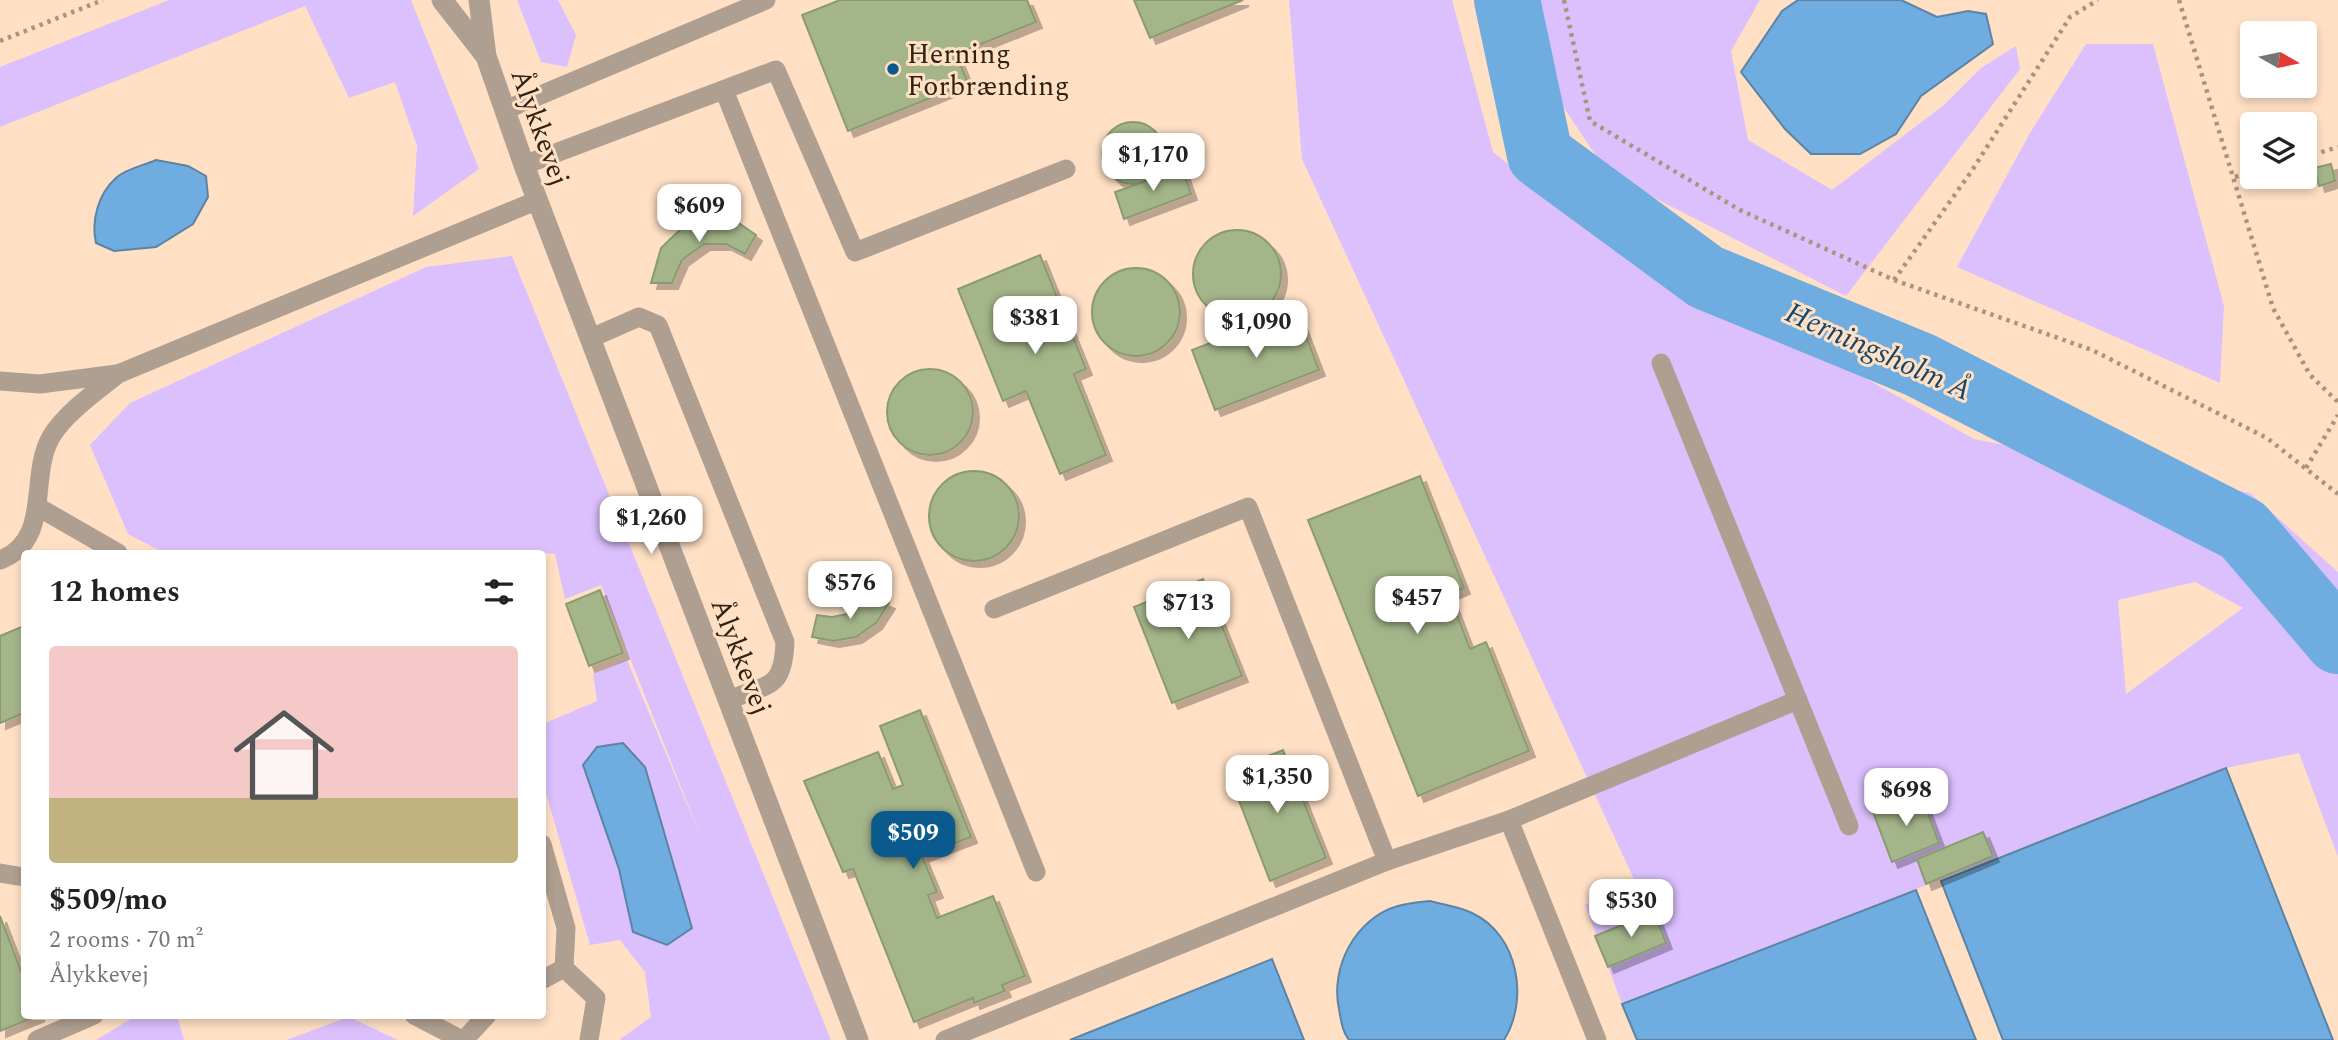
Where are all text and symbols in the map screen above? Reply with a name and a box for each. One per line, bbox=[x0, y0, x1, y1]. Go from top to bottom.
north arrow bbox=[2240, 21, 2317, 98]
map controls bbox=[2240, 21, 2317, 189]
place label: Herning Forbrænding bbox=[907, 33, 1069, 108]
marker: Herning Forbrænding bbox=[885, 61, 901, 77]
street label: Ålykkevej bbox=[498, 63, 581, 192]
button: layers bbox=[2240, 112, 2317, 189]
pin: $1,170 bbox=[1096, 134, 1210, 193]
text: $1,170 bbox=[1118, 138, 1188, 173]
pin: $609 bbox=[658, 184, 740, 244]
text: $609 bbox=[673, 189, 725, 224]
water label: Herningsholm Å bbox=[1778, 290, 1979, 414]
pin: $381 bbox=[994, 296, 1076, 356]
pin: $1,090 bbox=[1199, 300, 1313, 360]
text: $381 bbox=[1009, 301, 1061, 336]
text: $1,090 bbox=[1221, 305, 1291, 340]
pin: $1,260 bbox=[594, 496, 708, 556]
text: $1,260 bbox=[616, 501, 686, 536]
pin: $576 bbox=[809, 562, 891, 621]
text: $576 bbox=[824, 566, 876, 601]
text: 12 homes bbox=[49, 569, 180, 615]
icon: filters bbox=[480, 573, 518, 611]
pin: $457 bbox=[1376, 576, 1458, 636]
text: $457 bbox=[1391, 581, 1443, 616]
pin: $713 bbox=[1147, 582, 1229, 641]
text: $713 bbox=[1162, 586, 1214, 621]
street label: Ålykkevej bbox=[699, 592, 783, 721]
icon: home bbox=[221, 692, 347, 818]
pin: $1,350 bbox=[1220, 756, 1334, 815]
text: $1,350 bbox=[1242, 760, 1312, 795]
pin: $698 bbox=[1865, 768, 1947, 828]
text: $698 bbox=[1880, 773, 1932, 808]
pin: $509 bbox=[872, 812, 954, 871]
text: $509 bbox=[887, 816, 939, 851]
text: $509/mo bbox=[49, 877, 167, 923]
pin: $530 bbox=[1590, 880, 1672, 939]
text: $530 bbox=[1605, 884, 1657, 919]
text: 2 rooms · 70 m² bbox=[49, 923, 203, 958]
text: Ålykkevej bbox=[49, 958, 149, 993]

